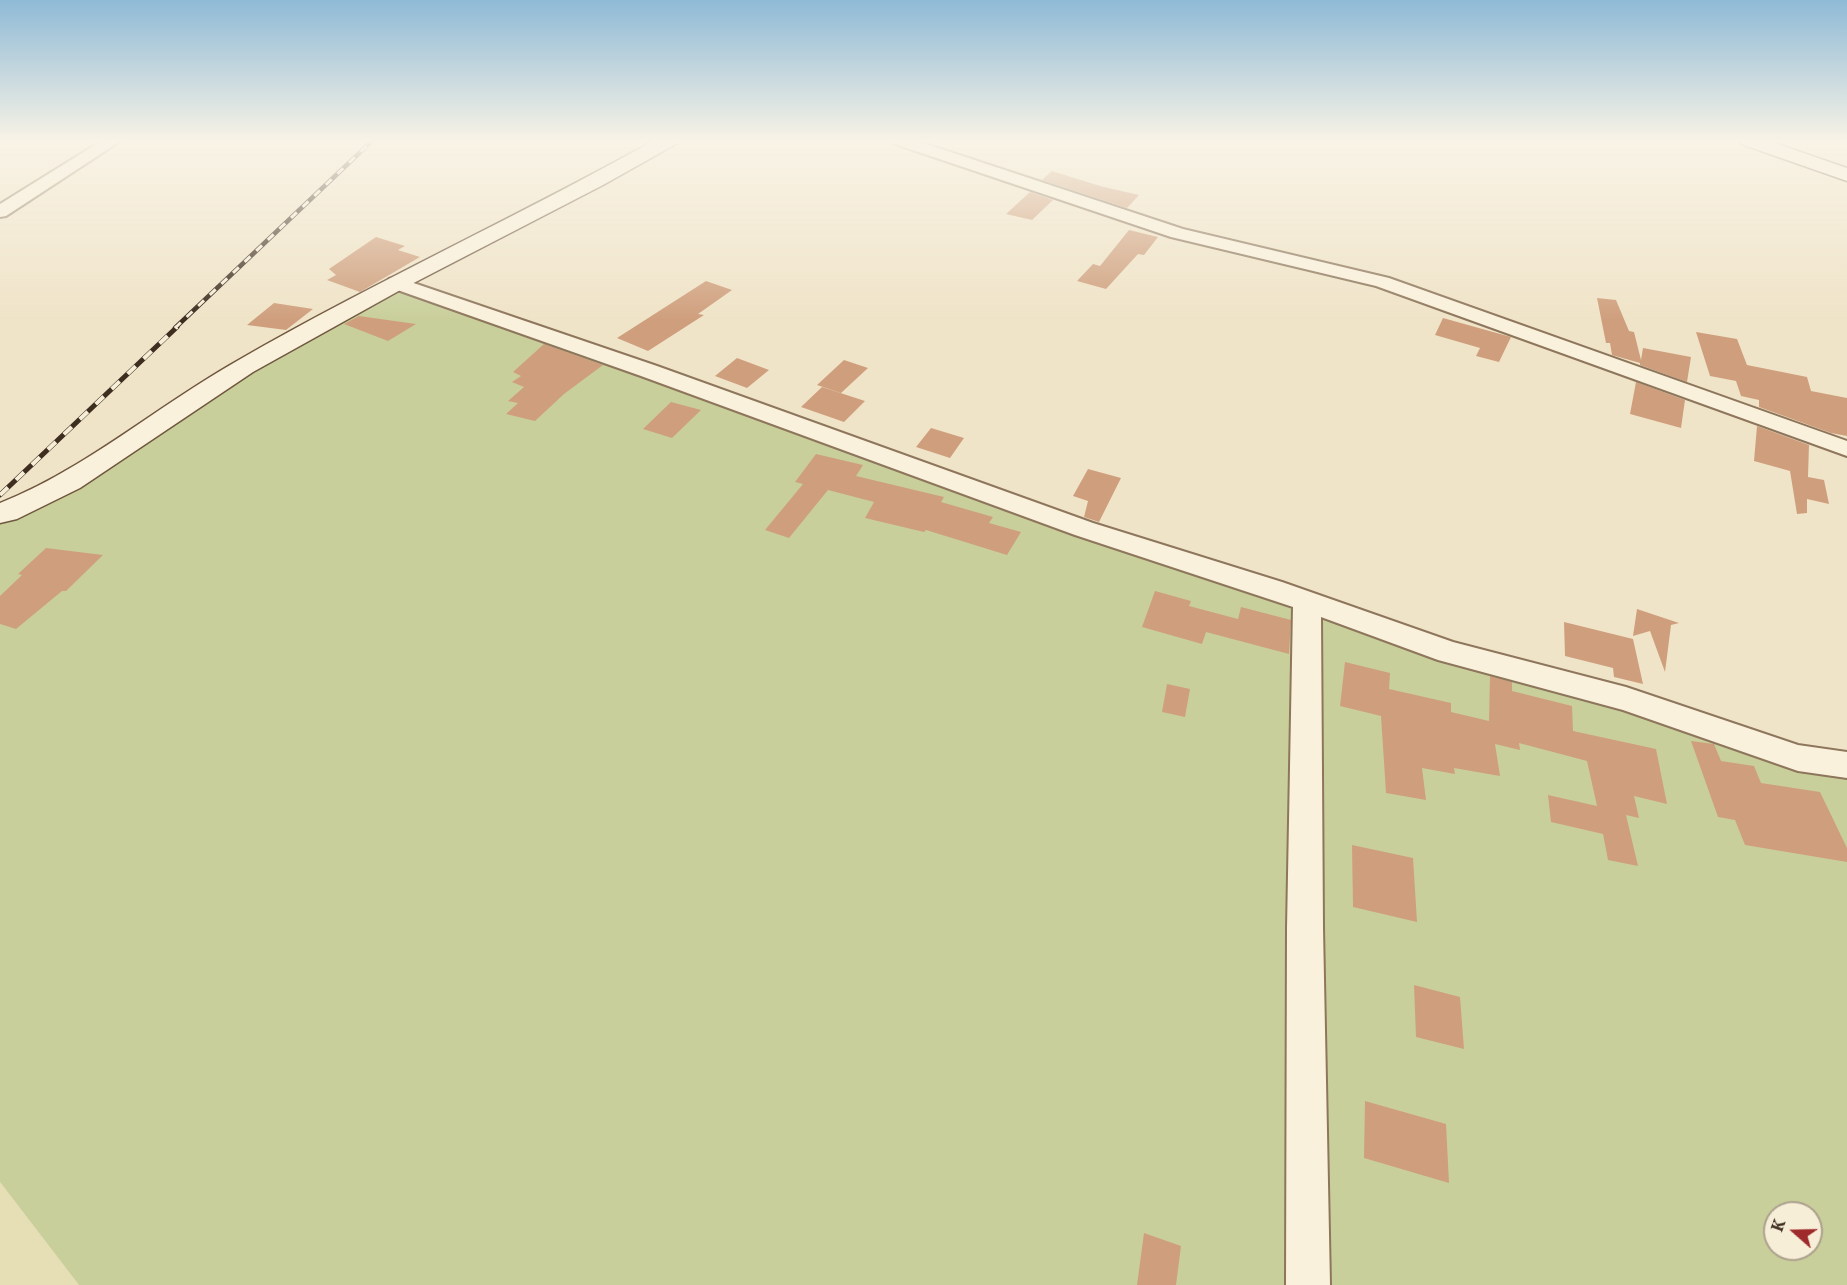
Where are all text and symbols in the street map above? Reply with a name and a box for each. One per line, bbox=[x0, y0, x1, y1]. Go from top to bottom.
north arrow bbox=[1763, 1201, 1823, 1261]
text: K bbox=[1766, 1216, 1790, 1235]

